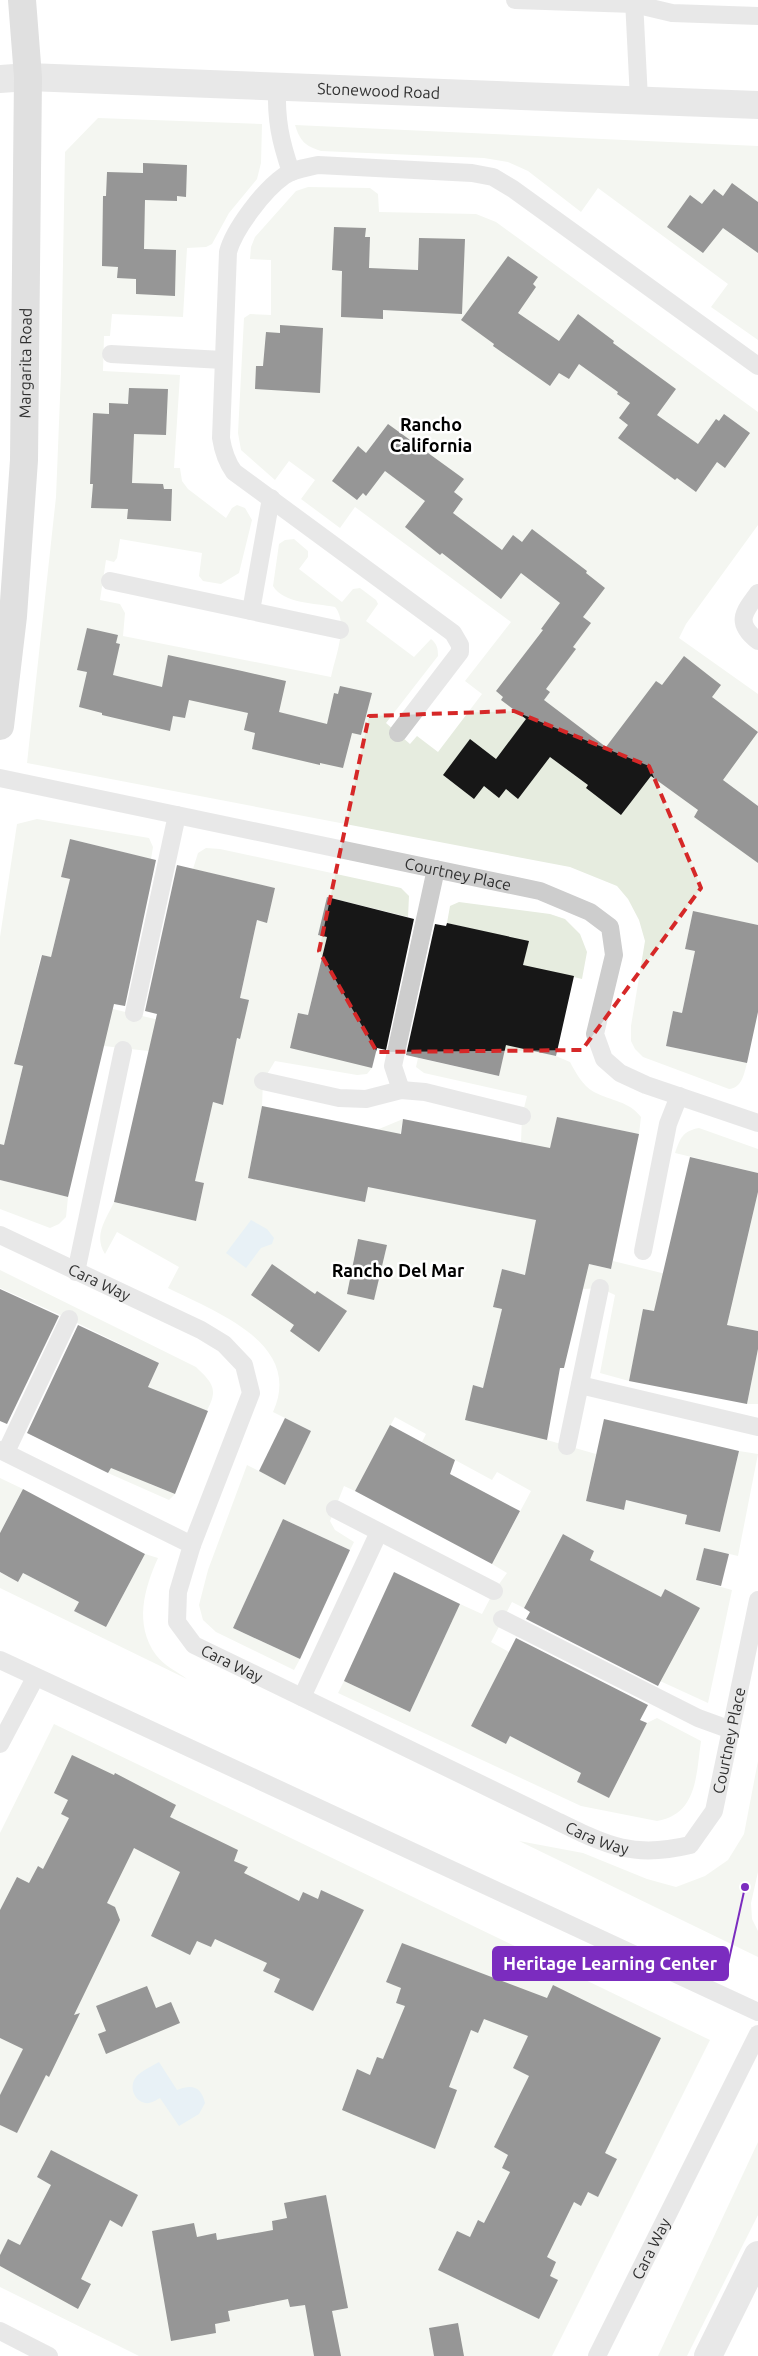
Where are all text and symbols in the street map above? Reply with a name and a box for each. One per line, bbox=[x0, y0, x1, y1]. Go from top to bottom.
street label: Stonewood Road bbox=[317, 79, 441, 102]
street label: Margarita Road bbox=[15, 308, 35, 419]
district label: Rancho California bbox=[390, 414, 472, 455]
street label: Courtney Place bbox=[403, 854, 513, 894]
street label: Cara Way bbox=[66, 1260, 134, 1304]
district label: Rancho Del Mar bbox=[332, 1260, 465, 1280]
street label: Cara Way bbox=[198, 1641, 266, 1686]
street label: Courtney Place bbox=[709, 1686, 749, 1795]
street label: Cara Way bbox=[563, 1818, 630, 1858]
callout: Heritage Learning Center bbox=[493, 1947, 728, 1980]
text: Heritage Learning Center bbox=[503, 1953, 718, 1973]
street label: Cara Way bbox=[628, 2215, 674, 2282]

